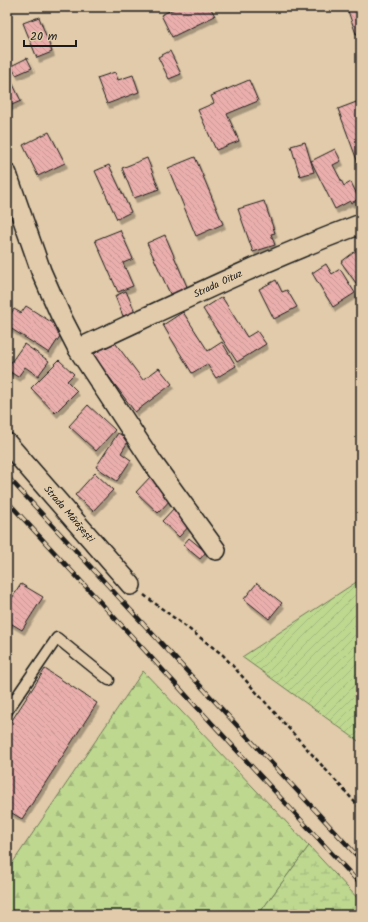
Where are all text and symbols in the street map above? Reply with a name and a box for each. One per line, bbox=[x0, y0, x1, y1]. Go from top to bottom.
scale bar bbox=[24, 22, 76, 48]
text: 20 m bbox=[30, 27, 58, 46]
street label: Strada Oituz bbox=[191, 265, 246, 302]
street label: Strada Mărășești bbox=[40, 482, 99, 546]

